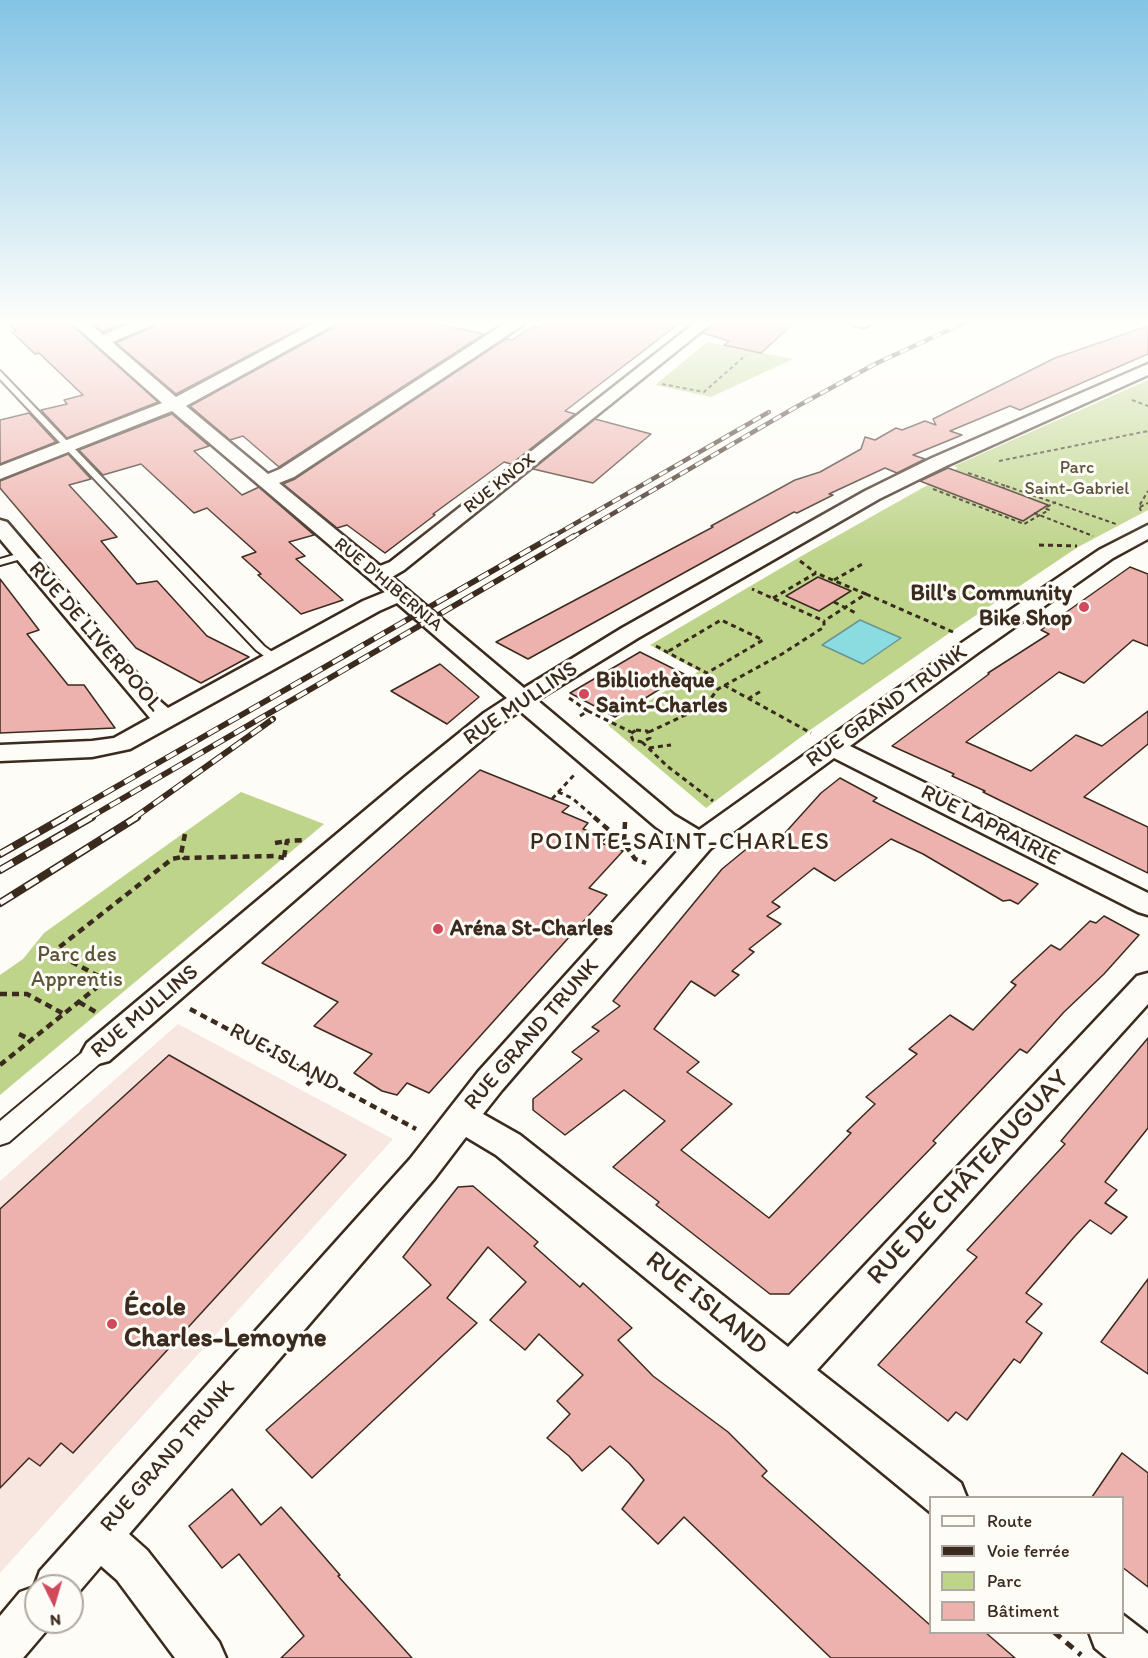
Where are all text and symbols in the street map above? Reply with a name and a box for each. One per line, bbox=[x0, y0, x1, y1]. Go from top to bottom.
street label: RUE KNOX bbox=[460, 449, 540, 519]
park label: Parc Saint-Gabriel bbox=[1025, 457, 1129, 500]
street label: RUE D'HIBERNIA bbox=[330, 533, 446, 637]
street label: RUE DE LIVERPOOL bbox=[23, 556, 167, 718]
place label: Bill's Community Bike Shop bbox=[910, 581, 1072, 632]
marker: Bill's Community Bike Shop bbox=[1077, 600, 1091, 614]
street label: RUE GRAND TRUNK bbox=[802, 640, 972, 774]
street label: RUE MULLINS bbox=[459, 656, 583, 752]
place label: Bibliothèque Saint-Charles bbox=[596, 668, 728, 720]
marker: Bibliothèque Saint-Charles bbox=[577, 687, 591, 701]
street label: RUE LAPRAIRIE bbox=[916, 780, 1064, 872]
district label: POINTE-SAINT-CHARLES bbox=[532, 829, 828, 857]
place label: Aréna St-Charles bbox=[450, 916, 613, 942]
marker: Aréna St-Charles bbox=[431, 922, 445, 936]
park label: Parc des Apprentis bbox=[31, 942, 123, 993]
street label: RUE GRAND TRUNK bbox=[459, 954, 605, 1116]
street label: RUE MULLINS bbox=[86, 959, 204, 1065]
street label: RUE ISLAND bbox=[225, 1018, 343, 1098]
street label: RUE DE CHÂTEAUGUAY bbox=[861, 1064, 1077, 1292]
street label: RUE ISLAND bbox=[638, 1245, 774, 1363]
place label: École Charles-Lemoyne bbox=[124, 1292, 326, 1355]
marker: École Charles-Lemoyne bbox=[105, 1317, 119, 1331]
street label: RUE GRAND TRUNK bbox=[95, 1376, 241, 1538]
legend bbox=[929, 1496, 1124, 1634]
text: Route bbox=[987, 1510, 1032, 1532]
text: Voie ferrée bbox=[987, 1540, 1069, 1562]
text: Parc bbox=[987, 1570, 1021, 1592]
north arrow bbox=[24, 1574, 84, 1634]
text: Bâtiment bbox=[987, 1600, 1059, 1622]
text: N bbox=[49, 1611, 62, 1630]

